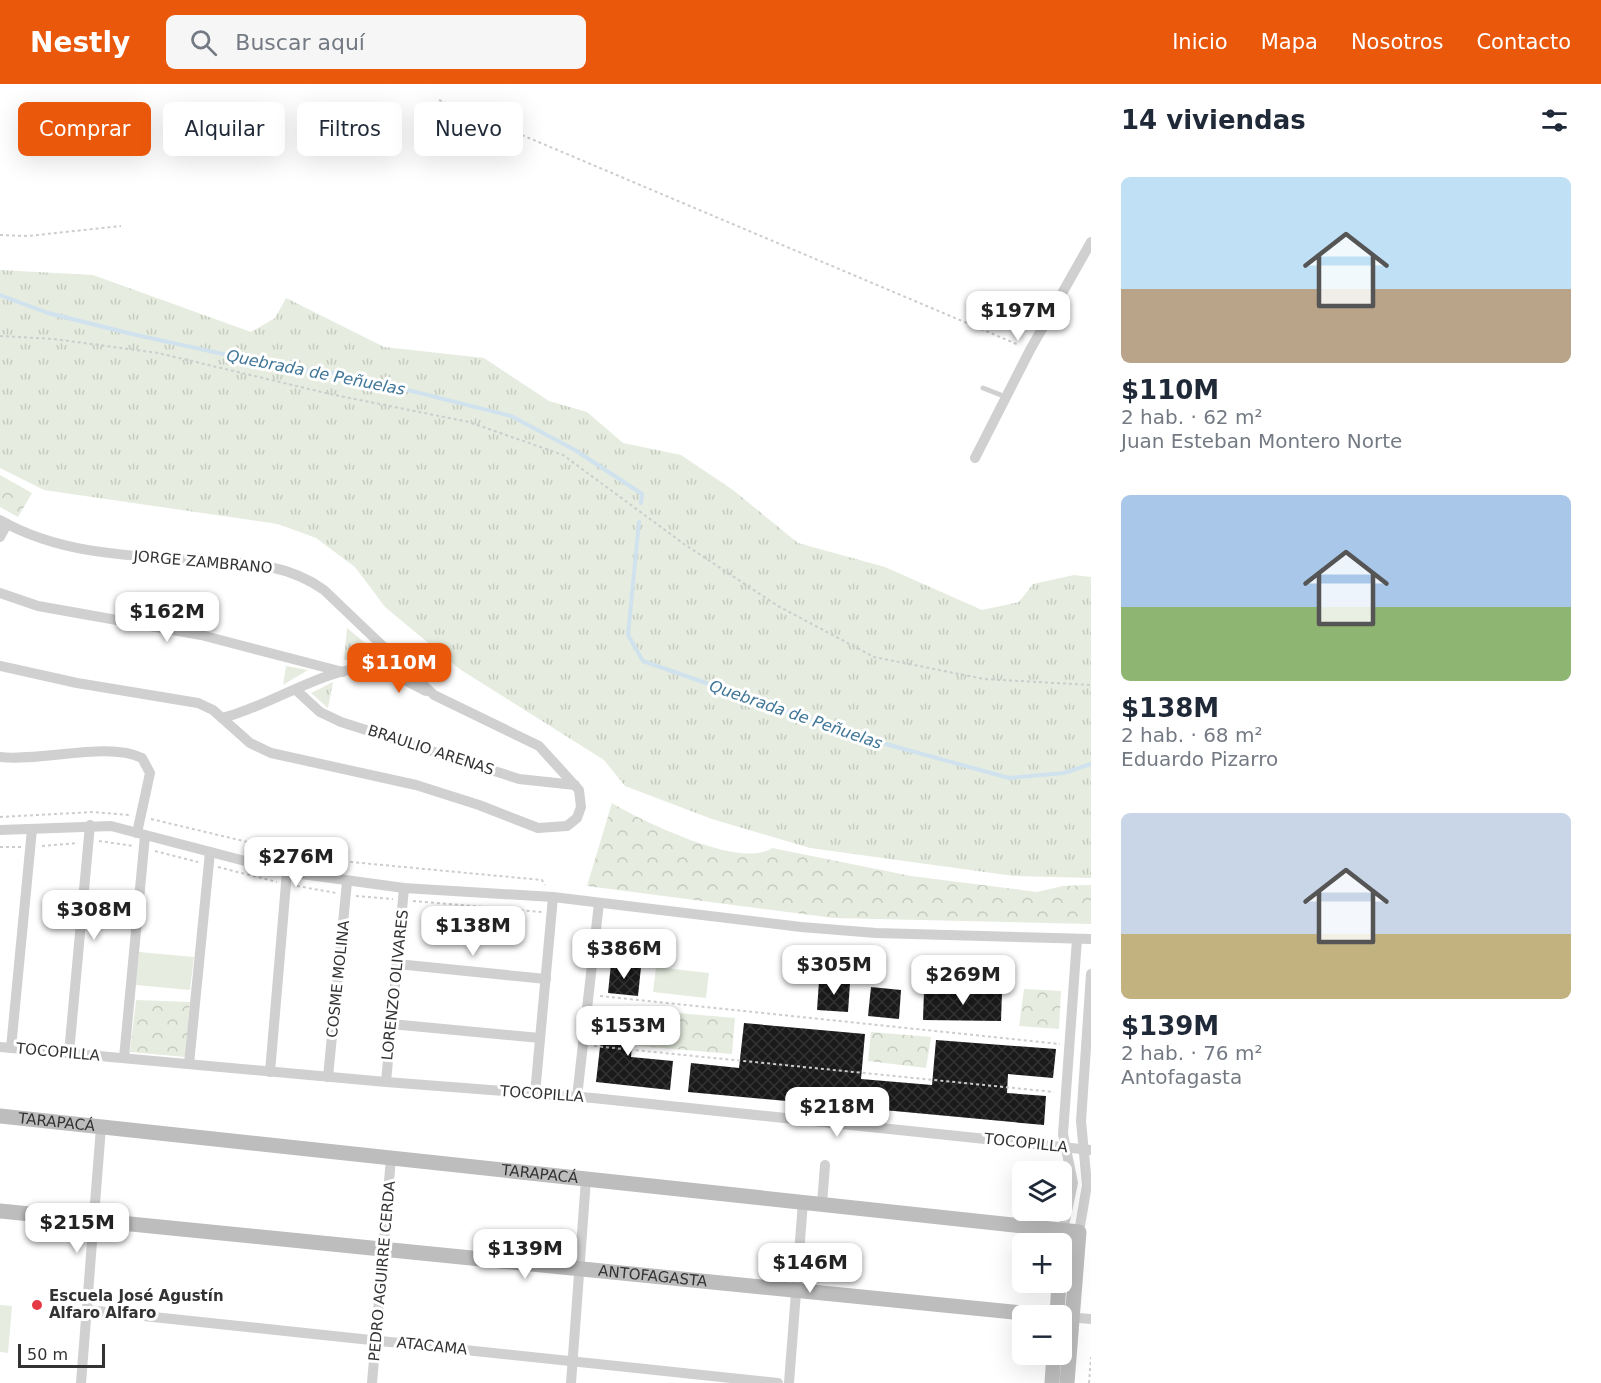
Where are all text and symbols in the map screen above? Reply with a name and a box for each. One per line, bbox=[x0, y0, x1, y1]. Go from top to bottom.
search box bbox=[166, 15, 586, 69]
text: Nestly bbox=[30, 26, 130, 59]
icon: search bbox=[187, 26, 220, 59]
text: Buscar aquí bbox=[235, 30, 365, 55]
text: Inicio bbox=[1172, 30, 1228, 54]
text: Mapa bbox=[1261, 30, 1318, 54]
text: Nosotros bbox=[1351, 30, 1443, 54]
text: Contacto bbox=[1476, 30, 1571, 54]
chip: Comprar bbox=[18, 102, 151, 156]
chip: Alquilar bbox=[163, 102, 285, 156]
chip: Filtros bbox=[297, 102, 402, 156]
chip: Nuevo bbox=[414, 102, 523, 156]
icon: filters bbox=[1538, 104, 1571, 137]
text: 14 viviendas bbox=[1121, 105, 1306, 135]
icon: home bbox=[1292, 216, 1400, 324]
pin: $197M bbox=[976, 291, 1060, 342]
text: $197M bbox=[980, 298, 1056, 322]
water label: Quebrada de Peñuelas bbox=[225, 346, 407, 399]
text: $110M bbox=[1121, 375, 1219, 405]
text: 2 hab. · 62 m² bbox=[1121, 405, 1262, 429]
text: Juan Esteban Montero Norte bbox=[1121, 429, 1402, 453]
icon: home bbox=[1292, 534, 1400, 642]
street label: JORGE ZAMBRANO bbox=[132, 547, 273, 577]
pin: $162M bbox=[125, 592, 209, 643]
text: $162M bbox=[129, 599, 205, 623]
pin: $110M bbox=[357, 643, 441, 694]
text: $110M bbox=[361, 650, 437, 674]
water label: Quebrada de Peñuelas bbox=[707, 676, 885, 753]
text: $138M bbox=[1121, 693, 1219, 723]
street label: BRAULIO ARENAS bbox=[366, 721, 496, 779]
text: 2 hab. · 68 m² bbox=[1121, 723, 1262, 747]
text: Eduardo Pizarro bbox=[1121, 747, 1278, 771]
pin: $276M bbox=[254, 837, 338, 888]
text: $276M bbox=[258, 844, 334, 868]
icon: home bbox=[1292, 852, 1400, 960]
pin: $308M bbox=[52, 890, 136, 941]
text: $308M bbox=[56, 897, 132, 921]
pin: $138M bbox=[431, 906, 515, 957]
street label: LORENZO OLIVARES bbox=[378, 909, 412, 1061]
text: $138M bbox=[435, 913, 511, 937]
street label: COSME MOLINA bbox=[323, 919, 353, 1039]
pin: $386M bbox=[582, 929, 666, 980]
text: $386M bbox=[586, 936, 662, 960]
pin: $305M bbox=[792, 945, 876, 996]
text: $305M bbox=[796, 952, 872, 976]
pin: $269M bbox=[921, 955, 1005, 1006]
text: $269M bbox=[925, 962, 1001, 986]
pin: $153M bbox=[586, 1006, 670, 1057]
text: $139M bbox=[1121, 1011, 1219, 1041]
text: $153M bbox=[590, 1013, 666, 1037]
street label: TOCOPILLA bbox=[14, 1039, 101, 1065]
text: 2 hab. · 76 m² bbox=[1121, 1041, 1262, 1065]
text: Antofagasta bbox=[1121, 1065, 1242, 1089]
street label: TOCOPILLA bbox=[498, 1082, 585, 1106]
pin: $218M bbox=[795, 1087, 879, 1138]
text: $218M bbox=[799, 1094, 875, 1118]
street label: TARAPACÁ bbox=[16, 1109, 97, 1135]
street label: TOCOPILLA bbox=[982, 1130, 1069, 1156]
street label: TARAPACÁ bbox=[500, 1161, 580, 1187]
map controls bbox=[1012, 1161, 1072, 1365]
button: layers bbox=[1012, 1161, 1072, 1221]
street label: PEDRO AGUIRRE CERDA bbox=[365, 1179, 399, 1362]
pin: $215M bbox=[35, 1203, 119, 1254]
text: $215M bbox=[39, 1210, 115, 1234]
pin: $139M bbox=[483, 1229, 567, 1280]
button: + bbox=[1012, 1233, 1072, 1293]
text: $139M bbox=[487, 1236, 563, 1260]
pin: $146M bbox=[768, 1243, 852, 1294]
text: $146M bbox=[772, 1250, 848, 1274]
street label: ANTOFAGASTA bbox=[597, 1262, 709, 1291]
place label: Escuela José Agustín Alfaro Alfaro bbox=[49, 1287, 224, 1322]
marker: Escuela José Agustín Alfaro Alfaro bbox=[30, 1298, 44, 1312]
button: − bbox=[1012, 1305, 1072, 1365]
street label: ATACAMA bbox=[396, 1333, 469, 1359]
scale bar bbox=[18, 1341, 105, 1368]
text: 50 m bbox=[27, 1345, 68, 1364]

